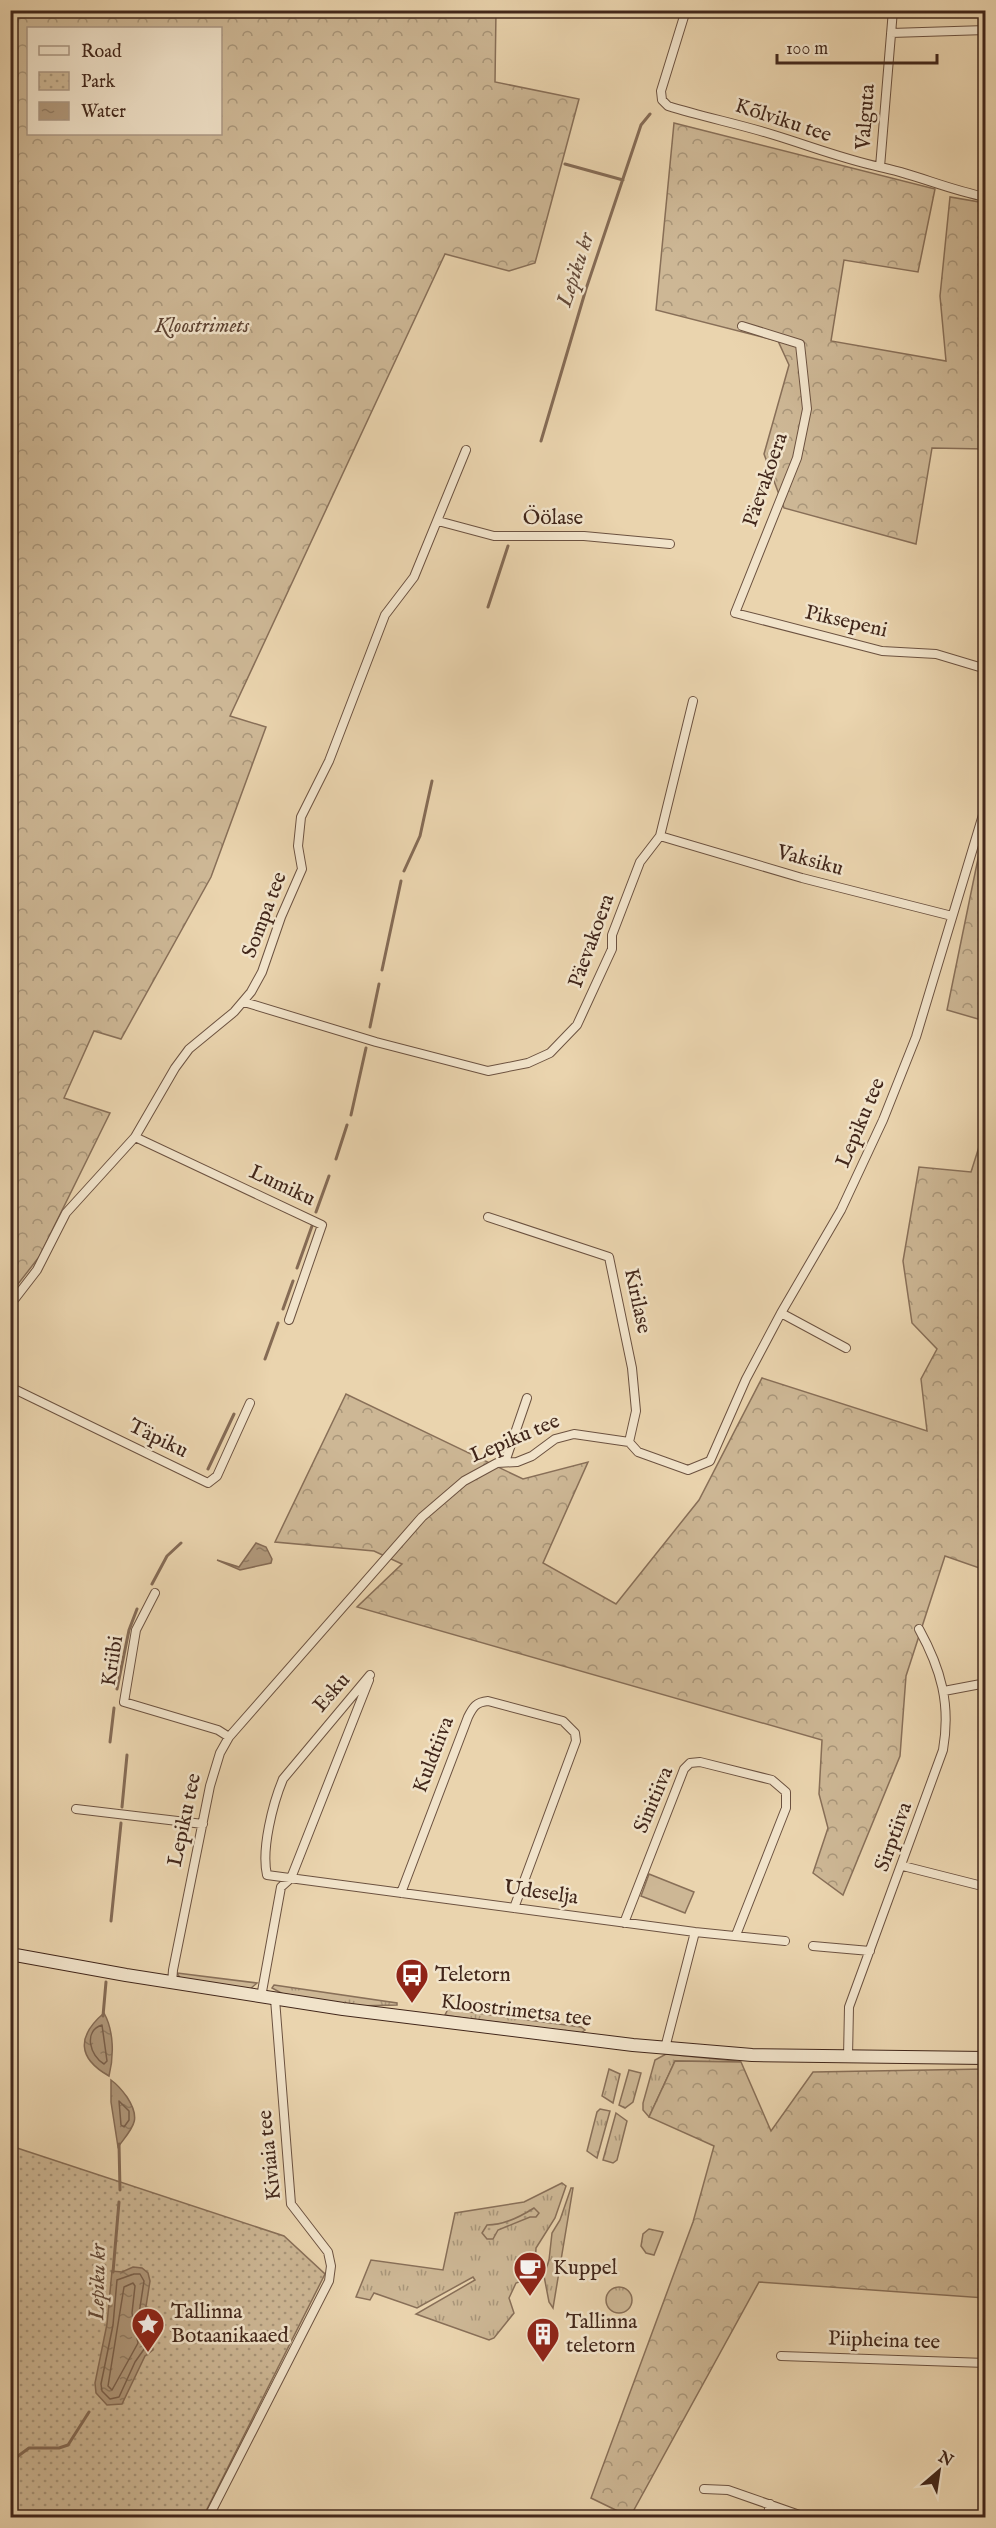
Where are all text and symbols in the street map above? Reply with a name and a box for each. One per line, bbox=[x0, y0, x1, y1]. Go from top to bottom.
legend bbox=[27, 27, 222, 135]
scale bar bbox=[777, 27, 938, 65]
text: 100 m bbox=[786, 38, 828, 61]
text: Road bbox=[81, 41, 122, 64]
text: Park bbox=[81, 71, 116, 94]
street label: Valguta bbox=[850, 82, 882, 152]
street label: Kõlviku tee bbox=[731, 93, 835, 149]
text: Water bbox=[81, 101, 126, 124]
water label: Lepiku kr bbox=[551, 228, 602, 312]
park label: Kloostrimets bbox=[154, 313, 250, 340]
street label: Päevakoera bbox=[737, 428, 795, 531]
street label: Öölase bbox=[523, 505, 584, 532]
street label: Piksepeni bbox=[802, 599, 890, 645]
street label: Vaksiku bbox=[773, 839, 846, 883]
street label: Sompa tee bbox=[236, 868, 294, 962]
street label: Päevakoera bbox=[563, 889, 622, 992]
street label: Lepiku tee bbox=[830, 1074, 892, 1172]
street label: Lumiku bbox=[245, 1159, 319, 1213]
street label: Kirilase bbox=[617, 1266, 657, 1336]
street label: Lepiku tee bbox=[466, 1408, 564, 1470]
street label: Täpiku bbox=[124, 1413, 192, 1465]
street label: Kriibi bbox=[96, 1634, 130, 1688]
street label: Esku bbox=[307, 1667, 357, 1718]
street label: Kuldtiiva bbox=[407, 1712, 461, 1797]
street label: Sinitiiva bbox=[628, 1762, 680, 1837]
street label: Lepiku tee bbox=[162, 1770, 208, 1869]
street label: Sirptiiva bbox=[869, 1798, 919, 1876]
street label: Udeselja bbox=[502, 1874, 581, 1912]
bus stop icon: Teletorn bbox=[394, 1957, 430, 2004]
place label: Teletorn bbox=[435, 1962, 511, 1989]
street label: Kloostrimetsa tee bbox=[439, 1988, 593, 2034]
street label: Kiviaia tee bbox=[252, 2108, 288, 2201]
water label: Lepiku kr bbox=[83, 2242, 113, 2322]
cafe icon: Kuppel bbox=[512, 2250, 548, 2297]
place label: Kuppel bbox=[553, 2255, 617, 2282]
place label: Tallinna Botaanikaaed bbox=[171, 2299, 289, 2350]
place icon: Tallinna Botaanikaaed bbox=[130, 2306, 166, 2353]
place label: Tallinna teletorn bbox=[566, 2309, 638, 2360]
building icon: Tallinna teletorn bbox=[525, 2316, 561, 2363]
street label: Piipheina tee bbox=[827, 2326, 941, 2356]
north arrow bbox=[909, 2441, 969, 2501]
text: N bbox=[934, 2447, 956, 2472]

